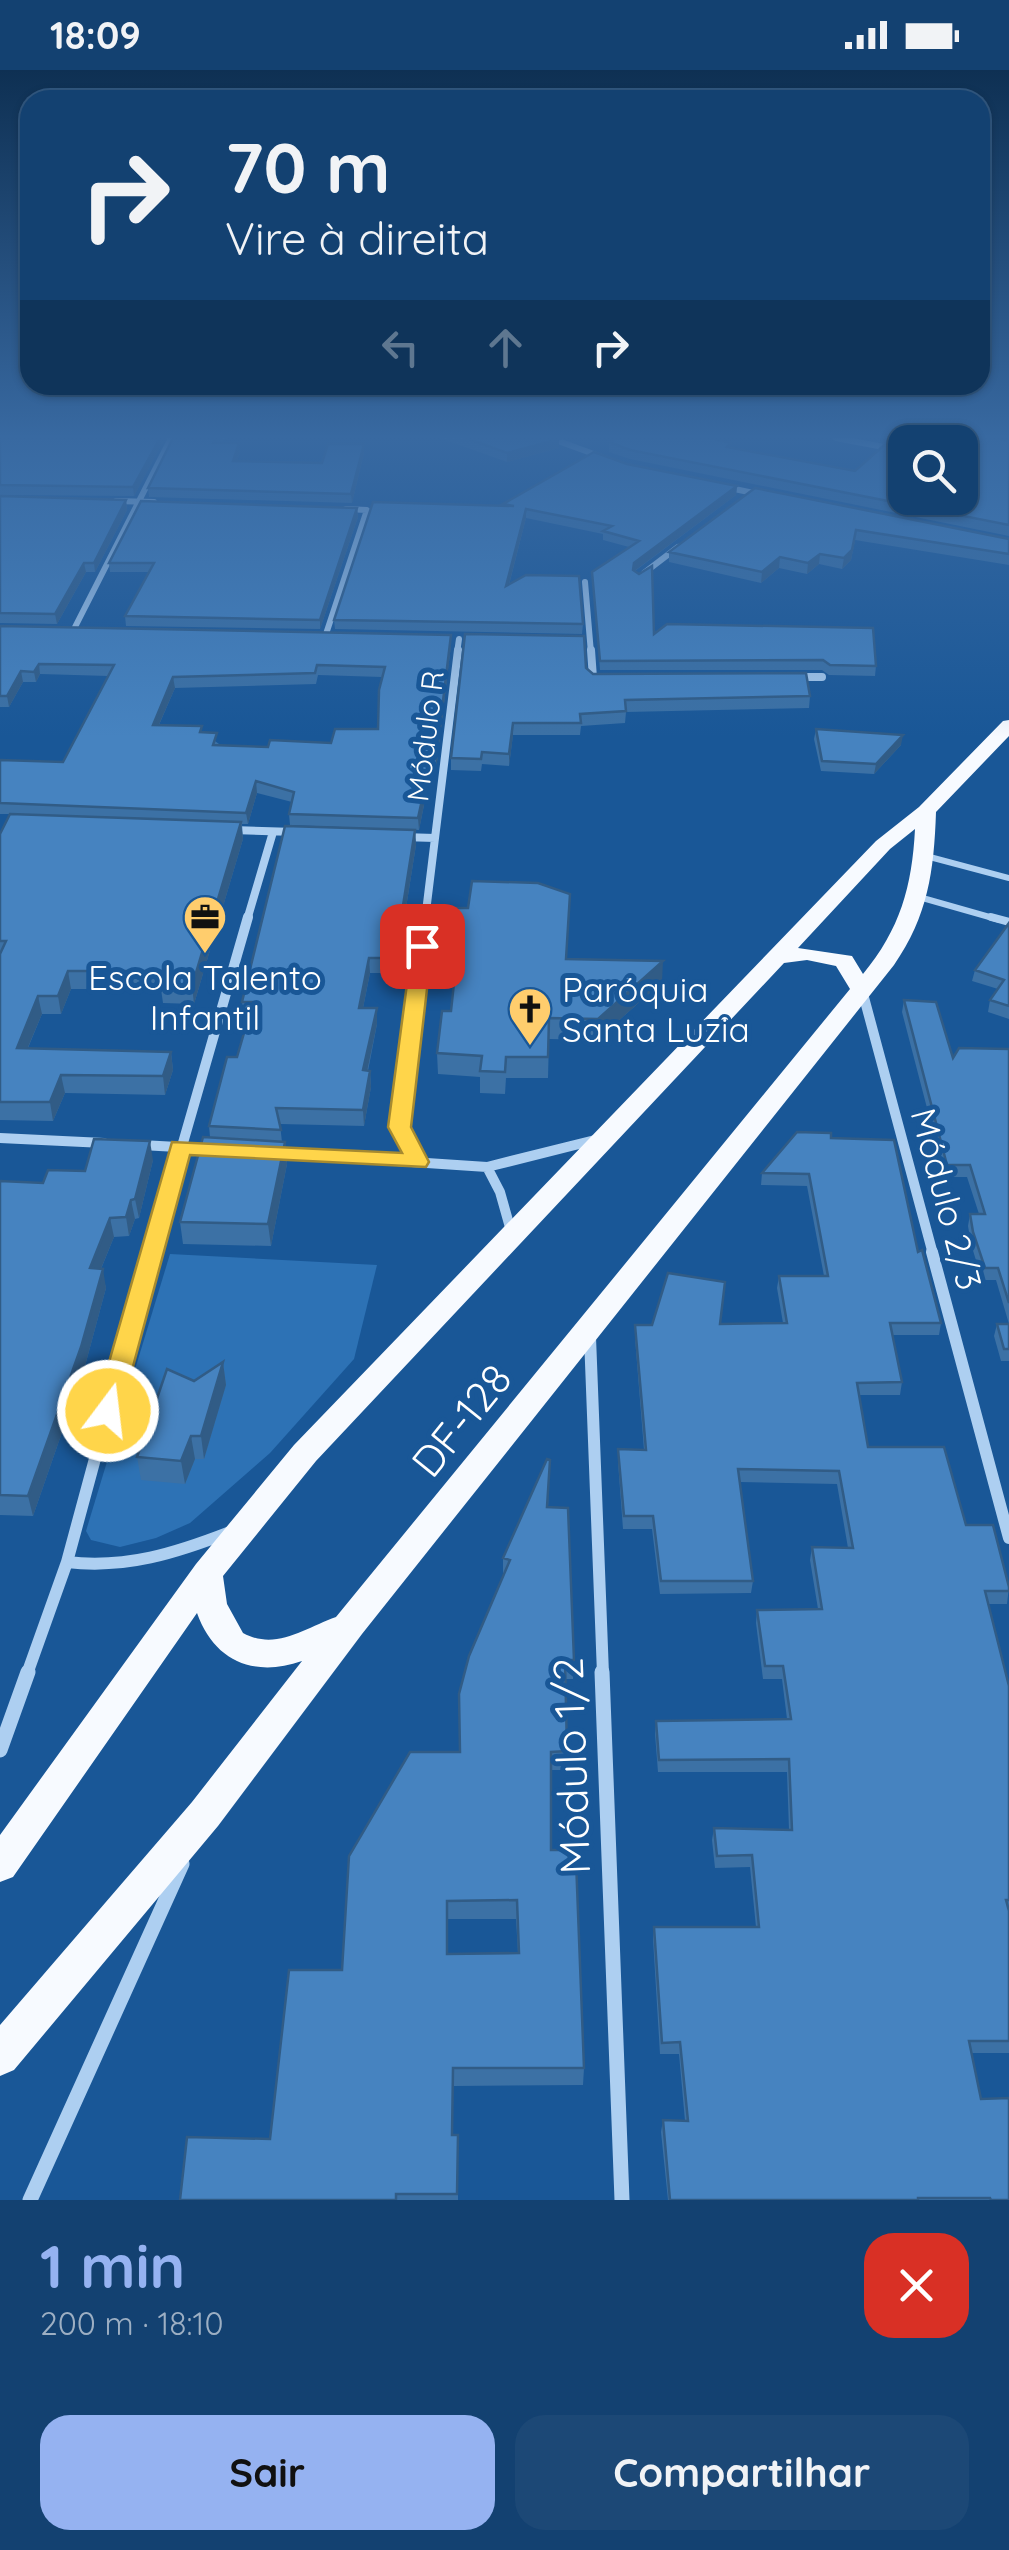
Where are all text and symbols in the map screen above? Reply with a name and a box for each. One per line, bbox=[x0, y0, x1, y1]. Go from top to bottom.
text: 18:09 bbox=[50, 11, 141, 59]
text: 70 m bbox=[225, 123, 391, 211]
icon: right bbox=[60, 130, 190, 260]
text: Vire à direita bbox=[225, 210, 489, 266]
icon: left bbox=[373, 320, 428, 375]
icon: ahead bbox=[478, 320, 533, 375]
icon: right bbox=[583, 320, 638, 375]
map controls bbox=[888, 425, 978, 515]
button: search bbox=[888, 425, 978, 515]
street label: Módulo R bbox=[398, 668, 452, 804]
office icon: Escola Talento Infantil bbox=[182, 894, 228, 955]
pin bbox=[380, 904, 465, 989]
icon: arrive bbox=[395, 919, 450, 974]
place label: Escola Talento Infantil bbox=[88, 955, 322, 1039]
place label: Paróquia Santa Luzia bbox=[562, 967, 750, 1051]
church icon: Paróquia Santa Luzia bbox=[507, 986, 553, 1047]
street label: Módulo 2/3 bbox=[902, 1103, 992, 1295]
street label: DF-128 bbox=[400, 1353, 522, 1487]
position arrow bbox=[56, 1359, 160, 1463]
street label: Módulo 1/2 bbox=[541, 1657, 601, 1875]
text: 1 min bbox=[40, 2228, 185, 2303]
button: close bbox=[864, 2233, 969, 2338]
text: 200 m · 18:10 bbox=[40, 2303, 223, 2343]
button: Sair bbox=[40, 2415, 495, 2530]
button: Compartilhar bbox=[515, 2415, 969, 2530]

